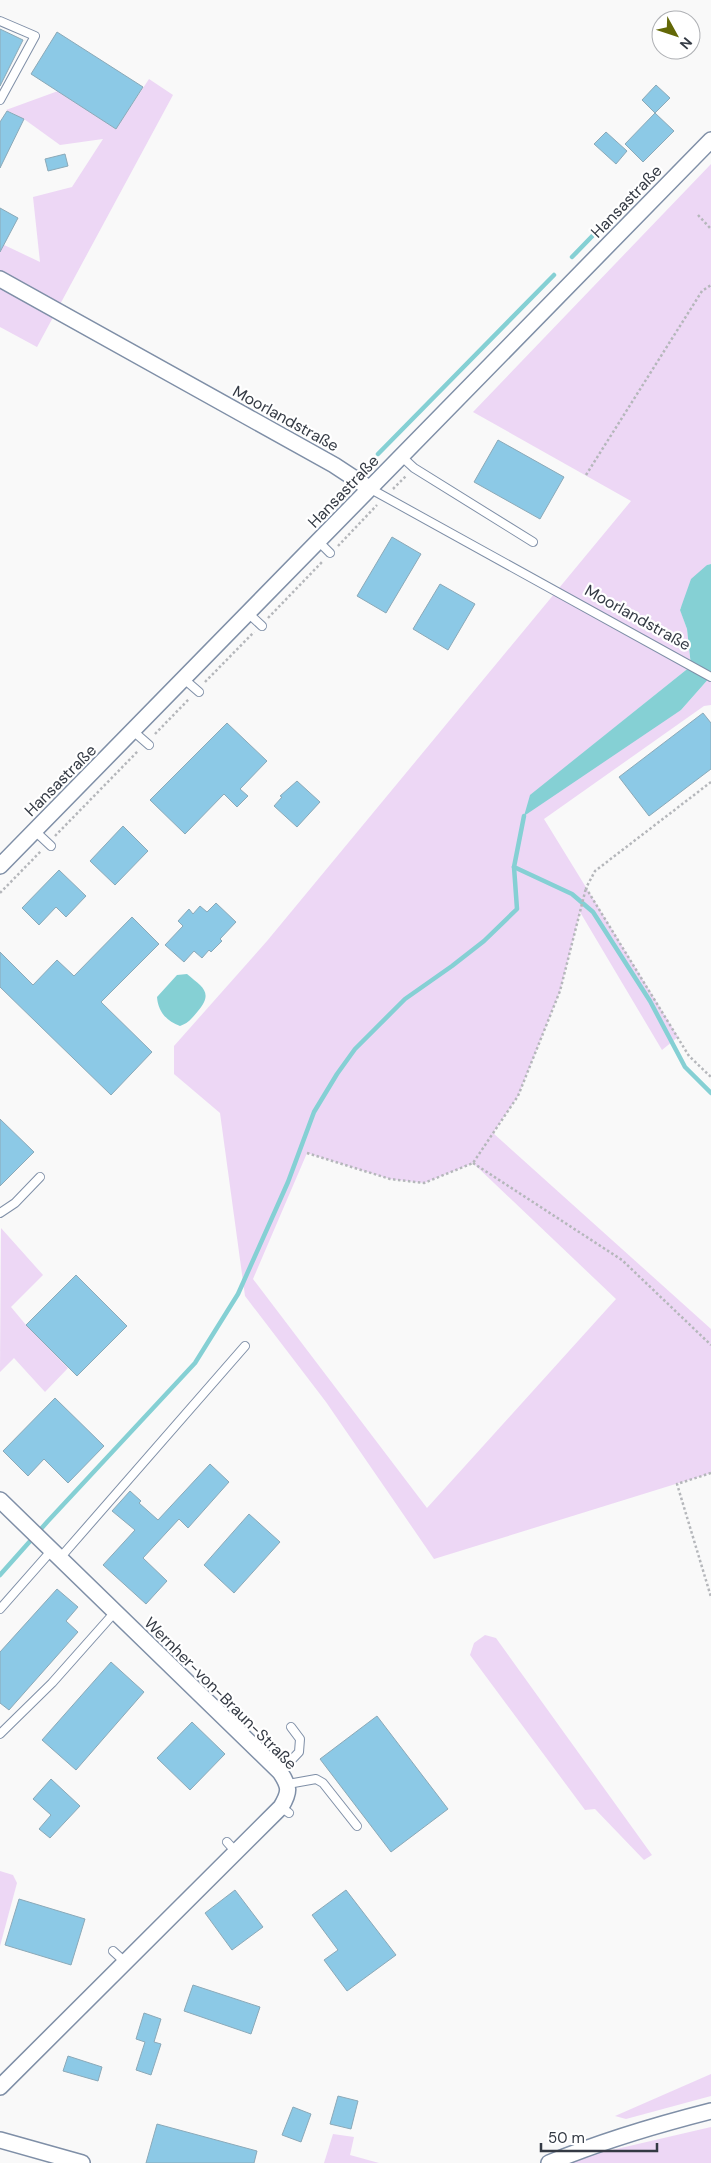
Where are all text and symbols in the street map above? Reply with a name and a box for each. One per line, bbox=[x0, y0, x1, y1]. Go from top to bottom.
north arrow bbox=[651, 10, 701, 60]
text: N bbox=[676, 34, 696, 53]
street label: Hansastraße bbox=[586, 160, 666, 242]
street label: Moorlandstraße bbox=[229, 381, 342, 456]
street label: Hansastraße bbox=[303, 450, 383, 532]
street label: Moorlandstraße bbox=[581, 580, 694, 655]
street label: Hansastraße bbox=[20, 740, 101, 821]
street label: Wernher-von-Braun-Straße bbox=[140, 1612, 302, 1774]
scale bar bbox=[541, 2120, 657, 2152]
text: 50 m bbox=[548, 2128, 585, 2148]

